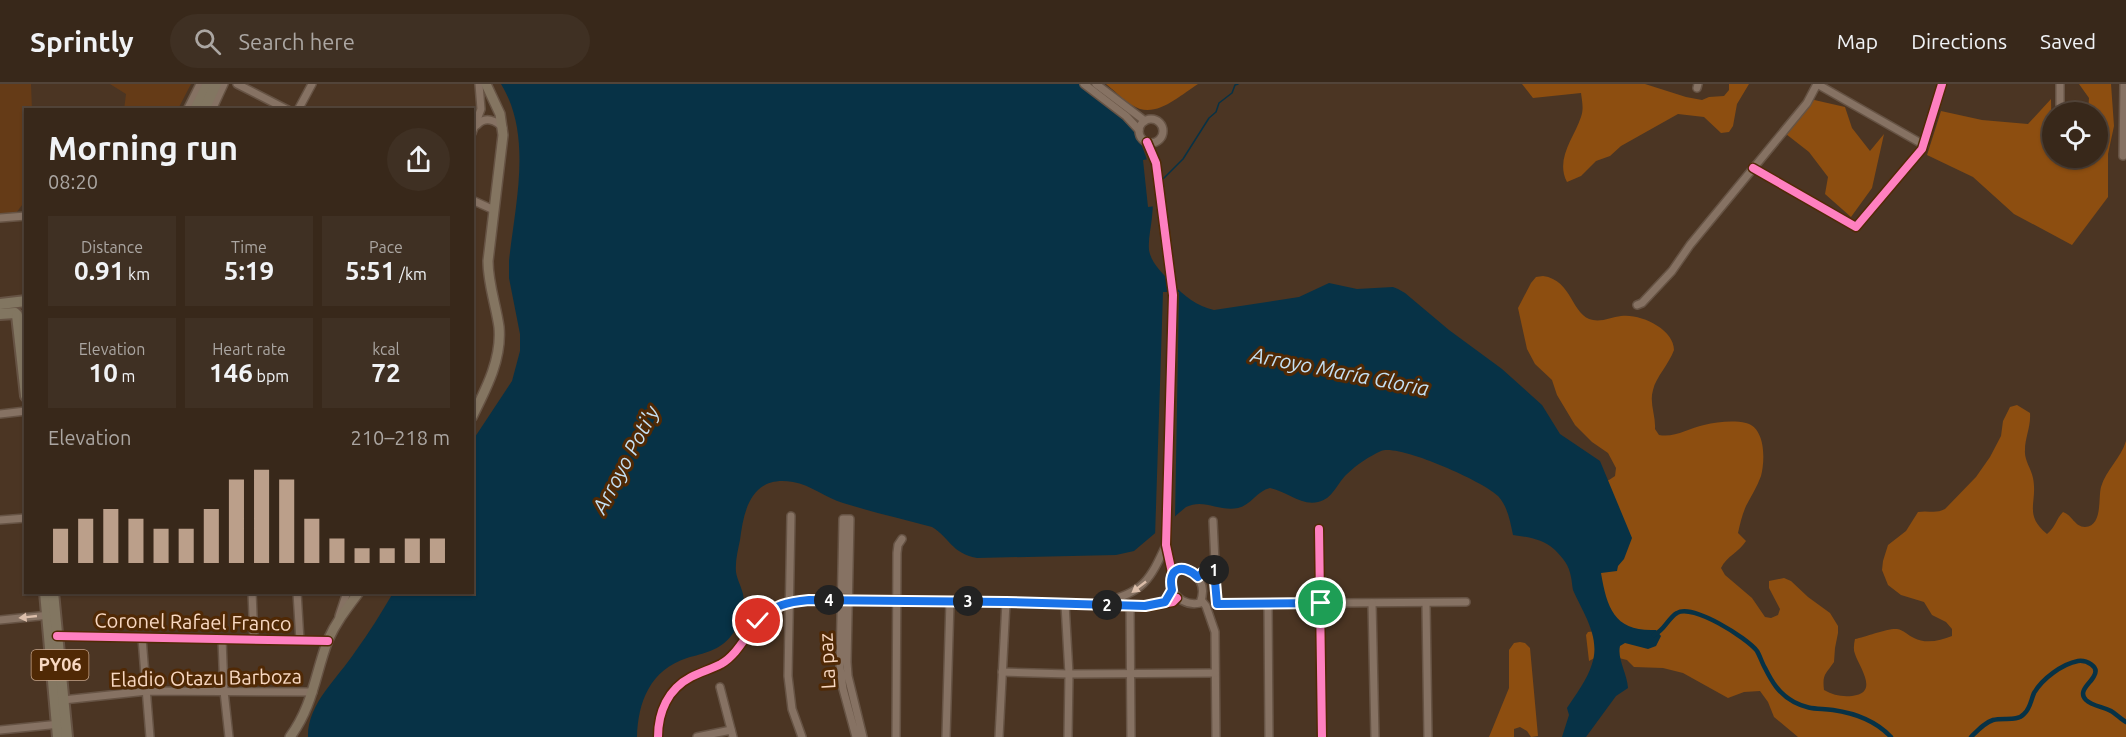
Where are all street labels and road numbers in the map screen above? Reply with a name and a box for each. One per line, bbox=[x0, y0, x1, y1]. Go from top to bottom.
street label: Coronel Rafael Franco bbox=[94, 608, 292, 635]
street label: La paz bbox=[814, 632, 839, 690]
road number: PY06 bbox=[32, 650, 88, 680]
street label: Eladio Otazu Barboza bbox=[110, 664, 302, 691]

